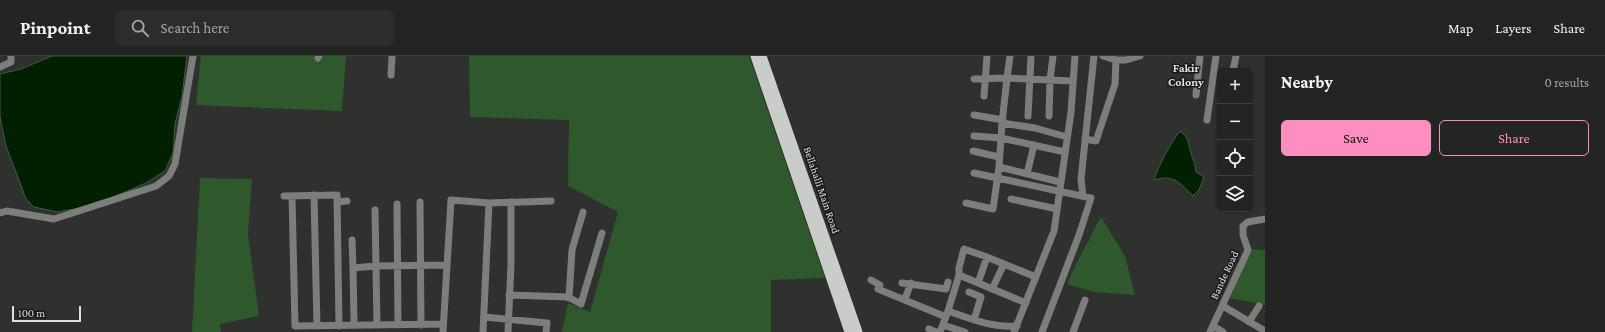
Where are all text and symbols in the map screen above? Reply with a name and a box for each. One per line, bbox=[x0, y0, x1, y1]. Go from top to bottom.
search box bbox=[115, 10, 395, 46]
text: Pinpoint bbox=[20, 17, 91, 38]
icon: search bbox=[129, 17, 151, 39]
text: Search here bbox=[161, 20, 229, 36]
text: Map bbox=[1448, 20, 1473, 36]
text: Layers bbox=[1495, 20, 1532, 36]
text: Share bbox=[1554, 20, 1585, 36]
district label: Fakir Colony bbox=[1168, 61, 1204, 89]
map controls bbox=[1217, 68, 1253, 212]
button: + bbox=[1217, 68, 1253, 104]
text: Nearby bbox=[1281, 73, 1333, 92]
text: 0 results bbox=[1544, 75, 1589, 90]
button: − bbox=[1217, 104, 1253, 140]
button: Save bbox=[1281, 120, 1431, 156]
button: Share bbox=[1439, 120, 1589, 156]
button: locate bbox=[1217, 140, 1253, 176]
street label: Bellahalli Main Road bbox=[802, 145, 843, 235]
button: layers bbox=[1217, 176, 1253, 212]
street label: Bande Road bbox=[1208, 249, 1241, 301]
scale bar bbox=[12, 304, 81, 323]
text: 100 m bbox=[18, 307, 45, 319]

